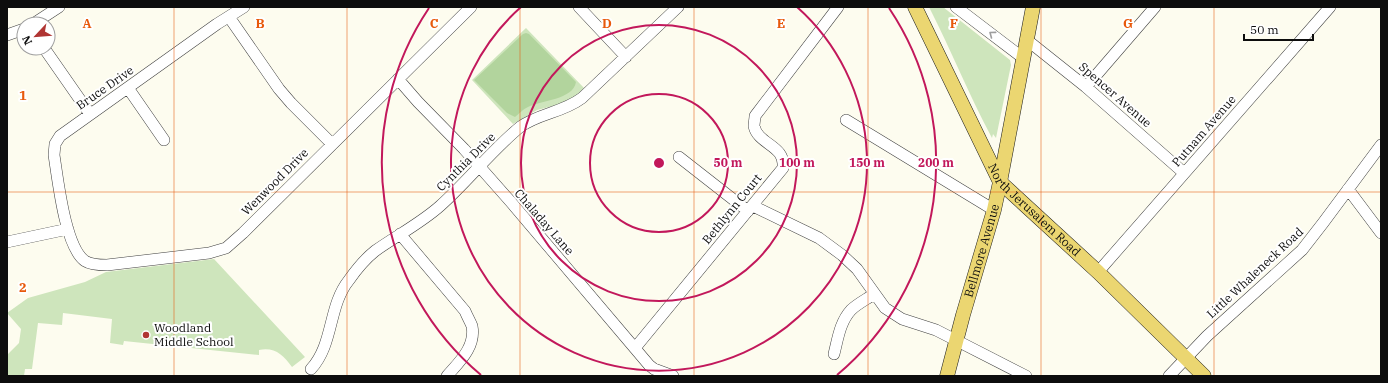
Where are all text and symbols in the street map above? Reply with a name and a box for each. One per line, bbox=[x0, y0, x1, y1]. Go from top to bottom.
text: A bbox=[82, 15, 92, 32]
text: B bbox=[255, 15, 265, 32]
text: C bbox=[430, 15, 439, 32]
text: D bbox=[602, 15, 612, 32]
text: E bbox=[777, 15, 785, 32]
text: F bbox=[950, 15, 958, 32]
text: G bbox=[1123, 15, 1133, 32]
north arrow bbox=[16, 16, 56, 56]
scale bar bbox=[1244, 16, 1313, 42]
text: 50 m bbox=[1250, 22, 1279, 37]
one-way arrow bbox=[990, 32, 997, 39]
text: N bbox=[19, 33, 35, 47]
street label: Spencer Avenue bbox=[1076, 59, 1155, 130]
street label: Bruce Drive bbox=[73, 62, 136, 113]
text: 1 bbox=[19, 87, 27, 104]
street label: Putnam Avenue bbox=[1169, 92, 1239, 169]
street label: Cynthia Drive bbox=[433, 129, 498, 194]
street label: Wenwood Drive bbox=[238, 145, 311, 218]
text: 50 m bbox=[714, 155, 743, 170]
text: 100 m bbox=[779, 155, 815, 170]
text: 150 m bbox=[849, 155, 885, 170]
text: 200 m bbox=[918, 155, 954, 170]
centre of rings bbox=[652, 156, 666, 170]
street label: North Jerusalem Road bbox=[985, 161, 1084, 259]
street label: Bethlynn Court bbox=[699, 171, 764, 247]
street label: Chaladay Lane bbox=[512, 186, 577, 258]
street label: Bellmore Avenue bbox=[961, 203, 1002, 299]
street label: Little Whaleneck Road bbox=[1203, 224, 1306, 321]
text: 2 bbox=[19, 279, 27, 296]
place label: Woodland Middle School bbox=[154, 320, 234, 349]
marker: Woodland Middle School bbox=[141, 330, 151, 340]

